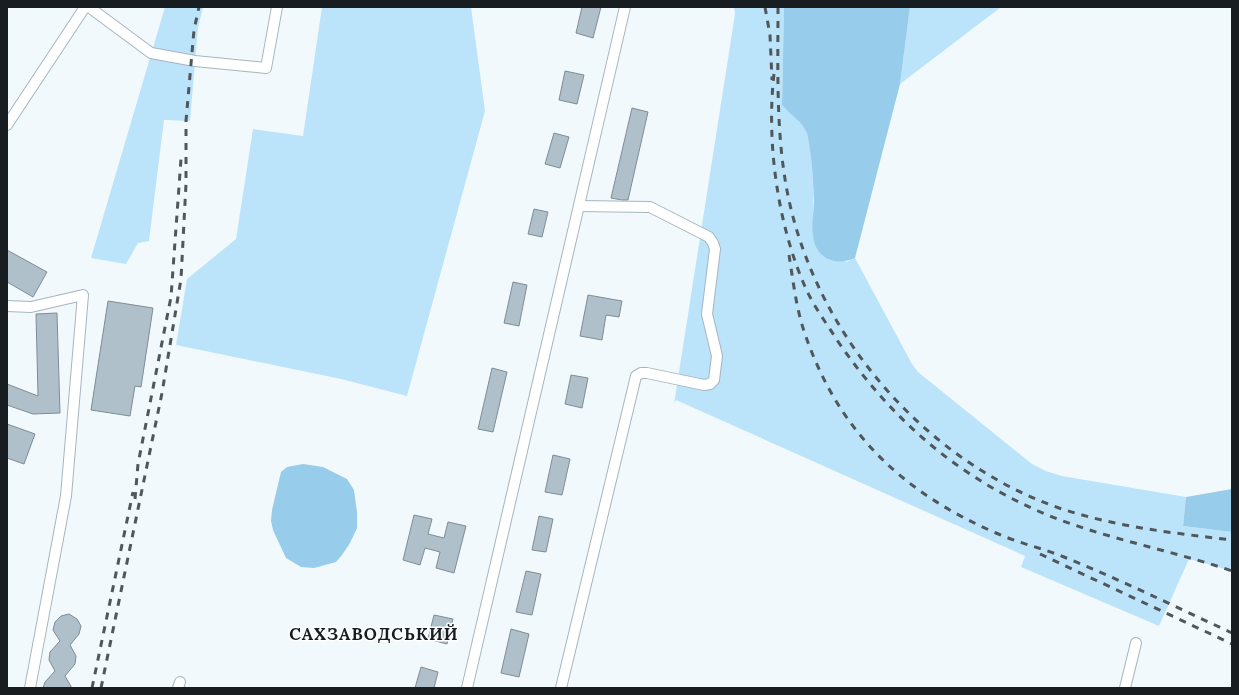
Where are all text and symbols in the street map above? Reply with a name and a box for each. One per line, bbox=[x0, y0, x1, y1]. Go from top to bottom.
district label: САХЗАВОДСЬКИЙ bbox=[289, 623, 459, 645]

